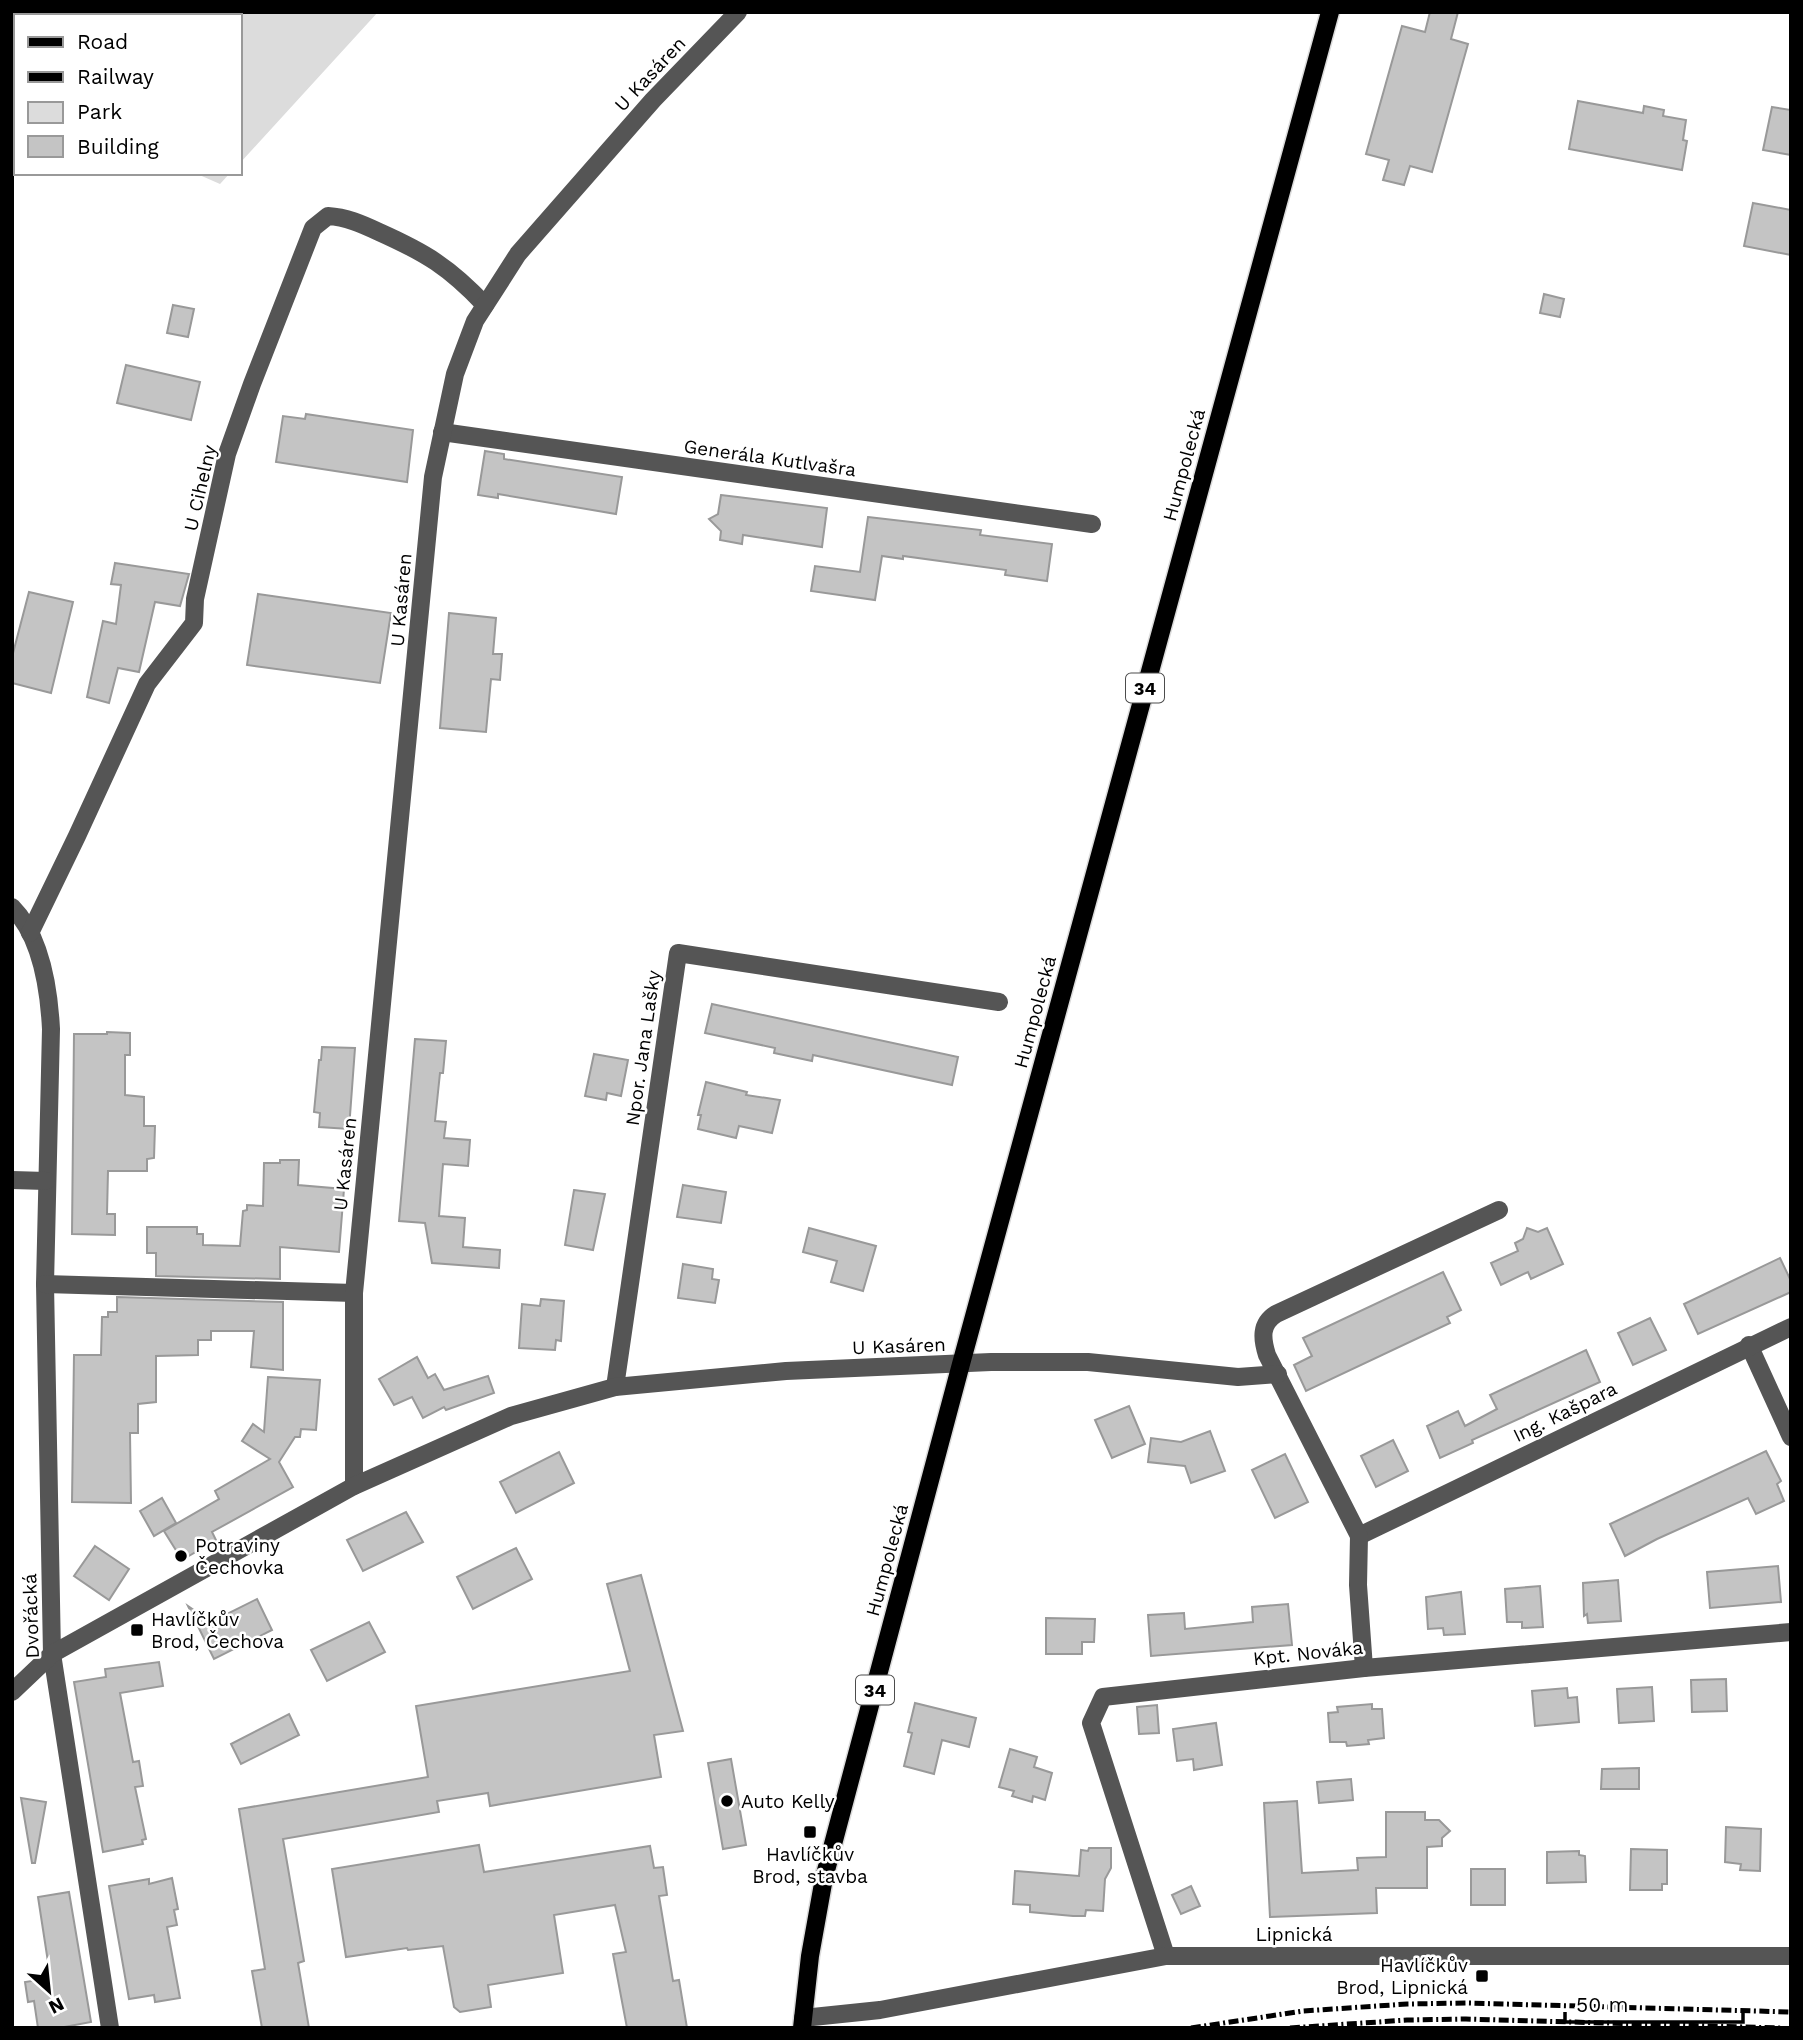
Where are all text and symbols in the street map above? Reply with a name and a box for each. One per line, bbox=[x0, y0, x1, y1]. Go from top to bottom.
legend bbox=[14, 14, 242, 175]
text: Road bbox=[77, 29, 128, 54]
street label: U Kasáren bbox=[610, 32, 690, 116]
text: Railway bbox=[77, 64, 154, 89]
text: Park bbox=[77, 99, 122, 124]
text: Building bbox=[77, 134, 159, 159]
street label: Humpolecká bbox=[1158, 406, 1210, 524]
street label: Generála Kutlvašra bbox=[682, 435, 858, 482]
street label: U Cihelny bbox=[179, 442, 221, 533]
street label: U Kasáren bbox=[385, 552, 417, 648]
road number: 34 bbox=[1126, 674, 1164, 702]
street label: Humpolecká bbox=[1009, 953, 1061, 1071]
street label: Npor. Jana Lašky bbox=[621, 969, 665, 1127]
street label: U Kasáren bbox=[329, 1116, 361, 1212]
street label: U Kasáren bbox=[852, 1333, 946, 1359]
street label: Ing. Kašpara bbox=[1509, 1377, 1621, 1447]
street label: Humpolecká bbox=[861, 1501, 913, 1619]
place label: Potraviny Čechovka bbox=[195, 1534, 284, 1579]
marker: Potraviny Čechovka bbox=[173, 1548, 189, 1564]
street label: Dvořácká bbox=[18, 1573, 44, 1659]
place label: Havlíčkův Brod, Čechova bbox=[151, 1608, 284, 1653]
marker: Havlíčkův Brod, Čechova bbox=[129, 1622, 145, 1638]
street label: Kpt. Nováka bbox=[1252, 1636, 1364, 1670]
road number: 34 bbox=[856, 1675, 894, 1704]
place label: Auto Kelly bbox=[741, 1790, 835, 1813]
marker: Auto Kelly bbox=[719, 1793, 735, 1809]
marker: Havlíčkův Brod, stavba bbox=[802, 1824, 818, 1840]
place label: Havlíčkův Brod, stavba bbox=[752, 1843, 868, 1888]
street label: Lipnická bbox=[1255, 1923, 1333, 1946]
place label: Havlíčkův Brod, Lipnická bbox=[1336, 1954, 1468, 1999]
north arrow bbox=[14, 1956, 84, 2026]
marker: Havlíčkův Brod, Lipnická bbox=[1474, 1968, 1490, 1984]
scale bar bbox=[1565, 1980, 1744, 2024]
text: N bbox=[45, 1992, 68, 2019]
text: 50 m bbox=[1576, 1992, 1628, 2017]

